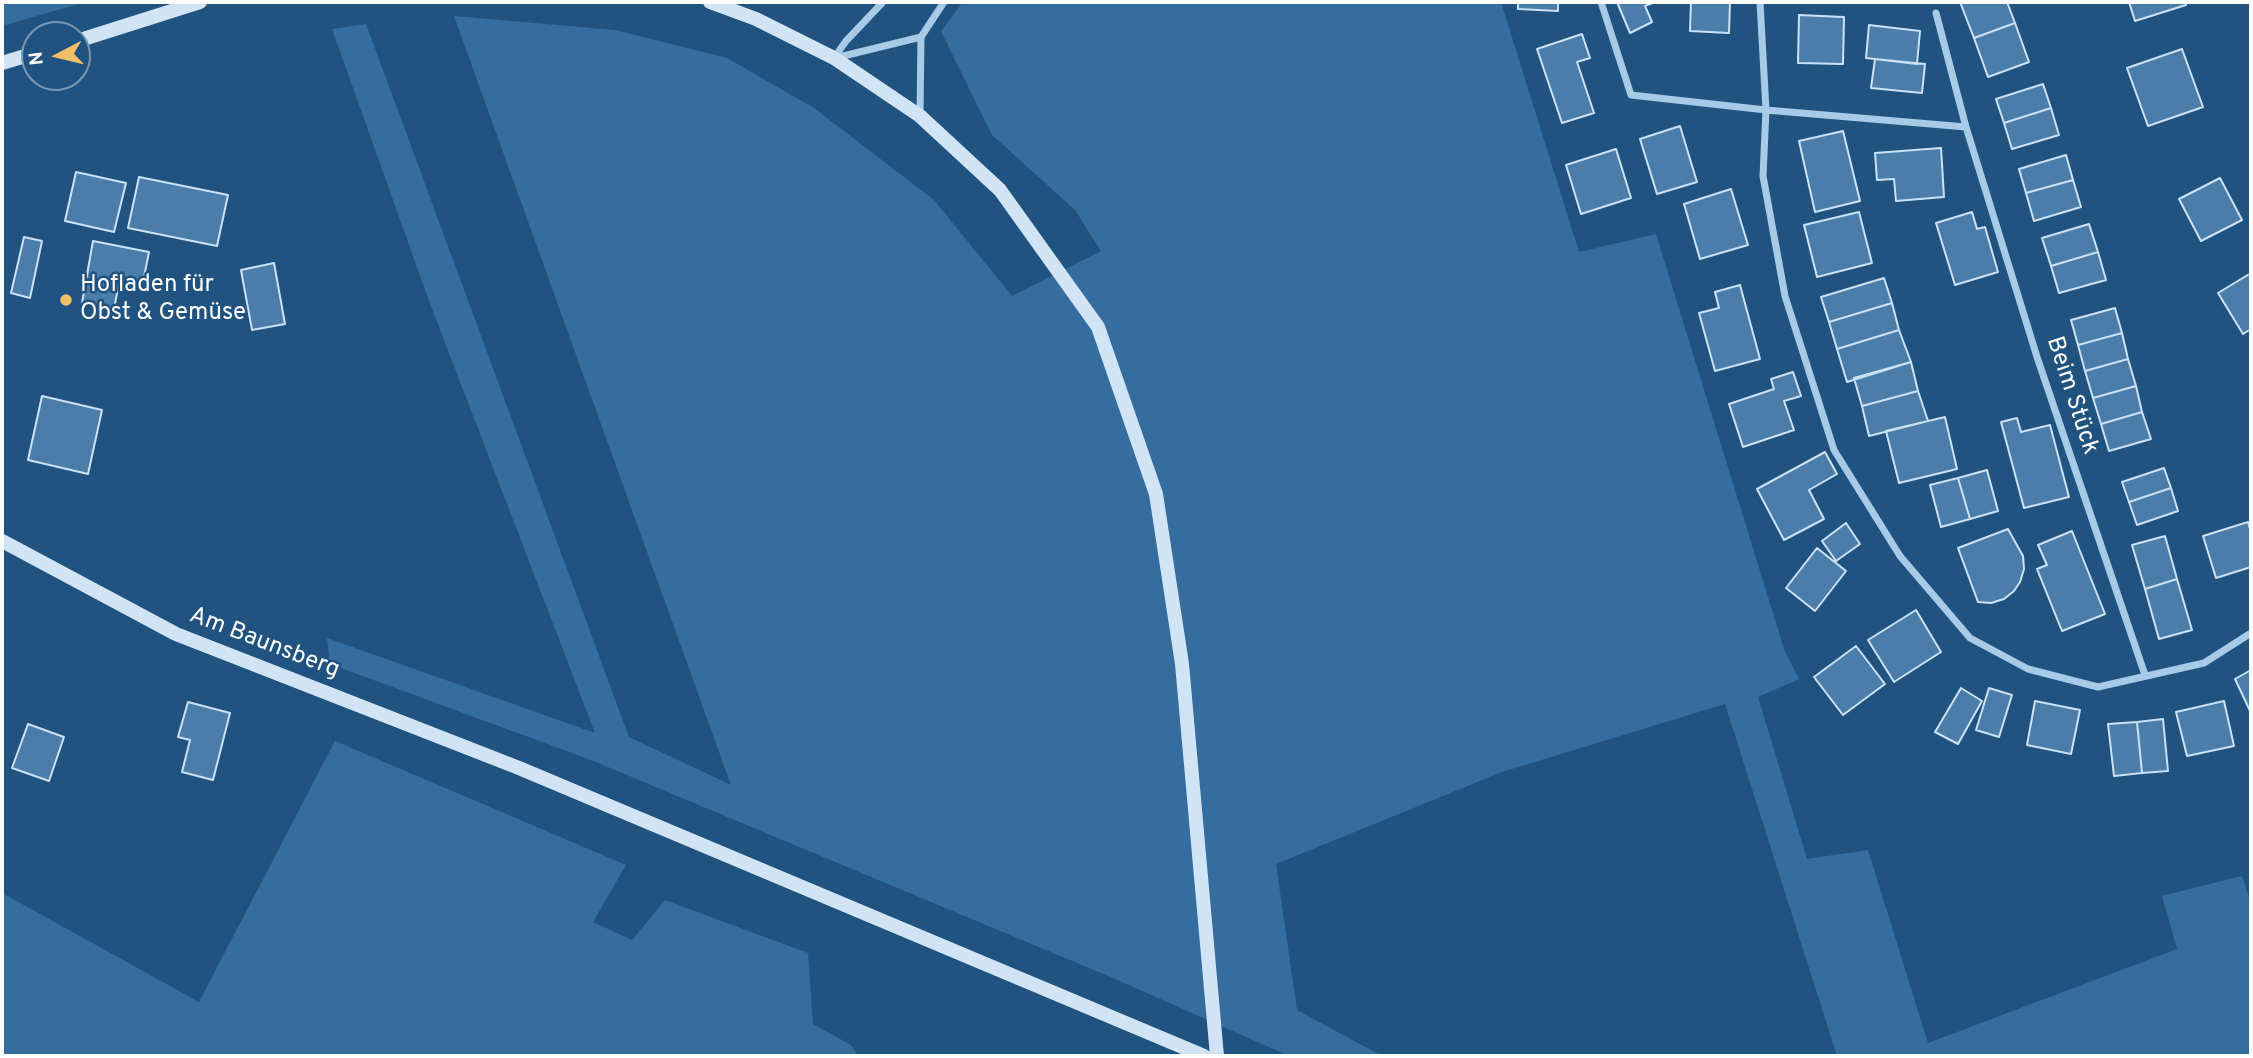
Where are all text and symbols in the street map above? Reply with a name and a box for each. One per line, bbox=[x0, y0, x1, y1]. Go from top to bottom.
north arrow bbox=[21, 21, 91, 91]
text: N bbox=[24, 50, 50, 67]
place label: Hofladen für Obst & Gemüse bbox=[80, 272, 246, 328]
marker: Hofladen für Obst & Gemüse bbox=[58, 292, 74, 308]
street label: Beim Stück bbox=[2038, 333, 2104, 459]
street label: Am Baunsberg bbox=[185, 602, 343, 686]

